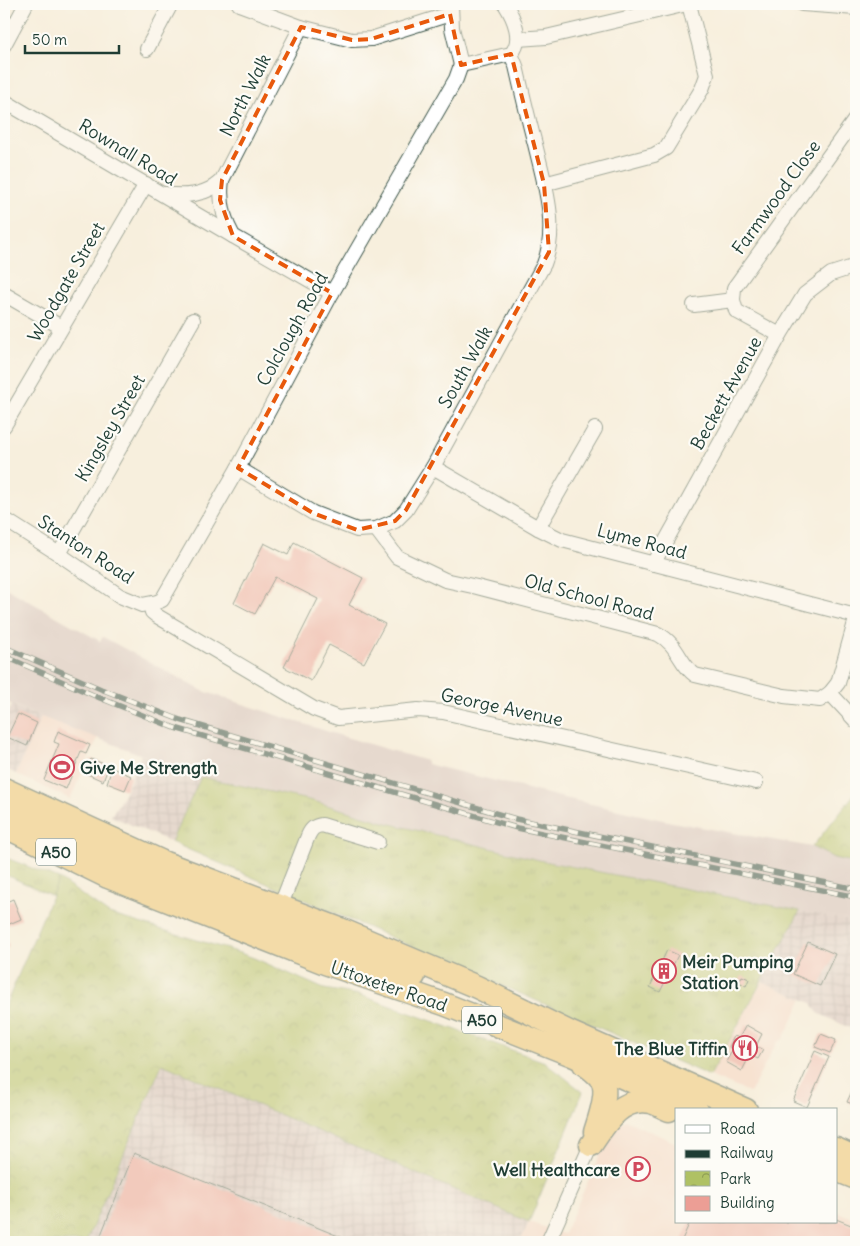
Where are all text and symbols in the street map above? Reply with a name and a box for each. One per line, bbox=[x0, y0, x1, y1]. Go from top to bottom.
scale bar bbox=[25, 22, 119, 54]
text: 50 m bbox=[32, 30, 67, 49]
street label: North Walk bbox=[214, 50, 276, 140]
street label: Rownall Road bbox=[75, 114, 182, 191]
street label: Farmwood Close bbox=[727, 135, 825, 259]
street label: Woodgate Street bbox=[22, 218, 110, 346]
street label: Colclough Road bbox=[251, 268, 333, 390]
street label: South Walk bbox=[433, 322, 497, 412]
street label: Beckett Avenue bbox=[685, 332, 767, 454]
street label: Kingsley Street bbox=[70, 370, 150, 486]
street label: Stanton Road bbox=[34, 510, 138, 589]
street label: Lyme Road bbox=[595, 518, 690, 564]
street label: Old School Road bbox=[522, 569, 657, 625]
street label: George Avenue bbox=[439, 683, 565, 731]
sports icon: Give Me Strength bbox=[49, 754, 75, 780]
place label: Give Me Strength bbox=[80, 756, 218, 779]
road number: A50 bbox=[36, 839, 76, 866]
place label: Meir Pumping Station bbox=[682, 950, 794, 994]
street label: Uttoxeter Road bbox=[328, 955, 451, 1017]
building icon: Meir Pumping Station bbox=[651, 958, 677, 984]
road number: A50 bbox=[462, 1006, 502, 1034]
restaurant icon: The Blue Tiffin bbox=[732, 1035, 758, 1061]
place label: The Blue Tiffin bbox=[614, 1037, 729, 1060]
legend bbox=[675, 1108, 838, 1224]
text: Road bbox=[720, 1119, 755, 1138]
text: Railway bbox=[720, 1143, 774, 1162]
parking icon: Well Healthcare bbox=[625, 1156, 651, 1182]
place label: Well Healthcare bbox=[493, 1158, 620, 1181]
text: Park bbox=[720, 1169, 751, 1188]
text: Building bbox=[720, 1193, 775, 1212]

